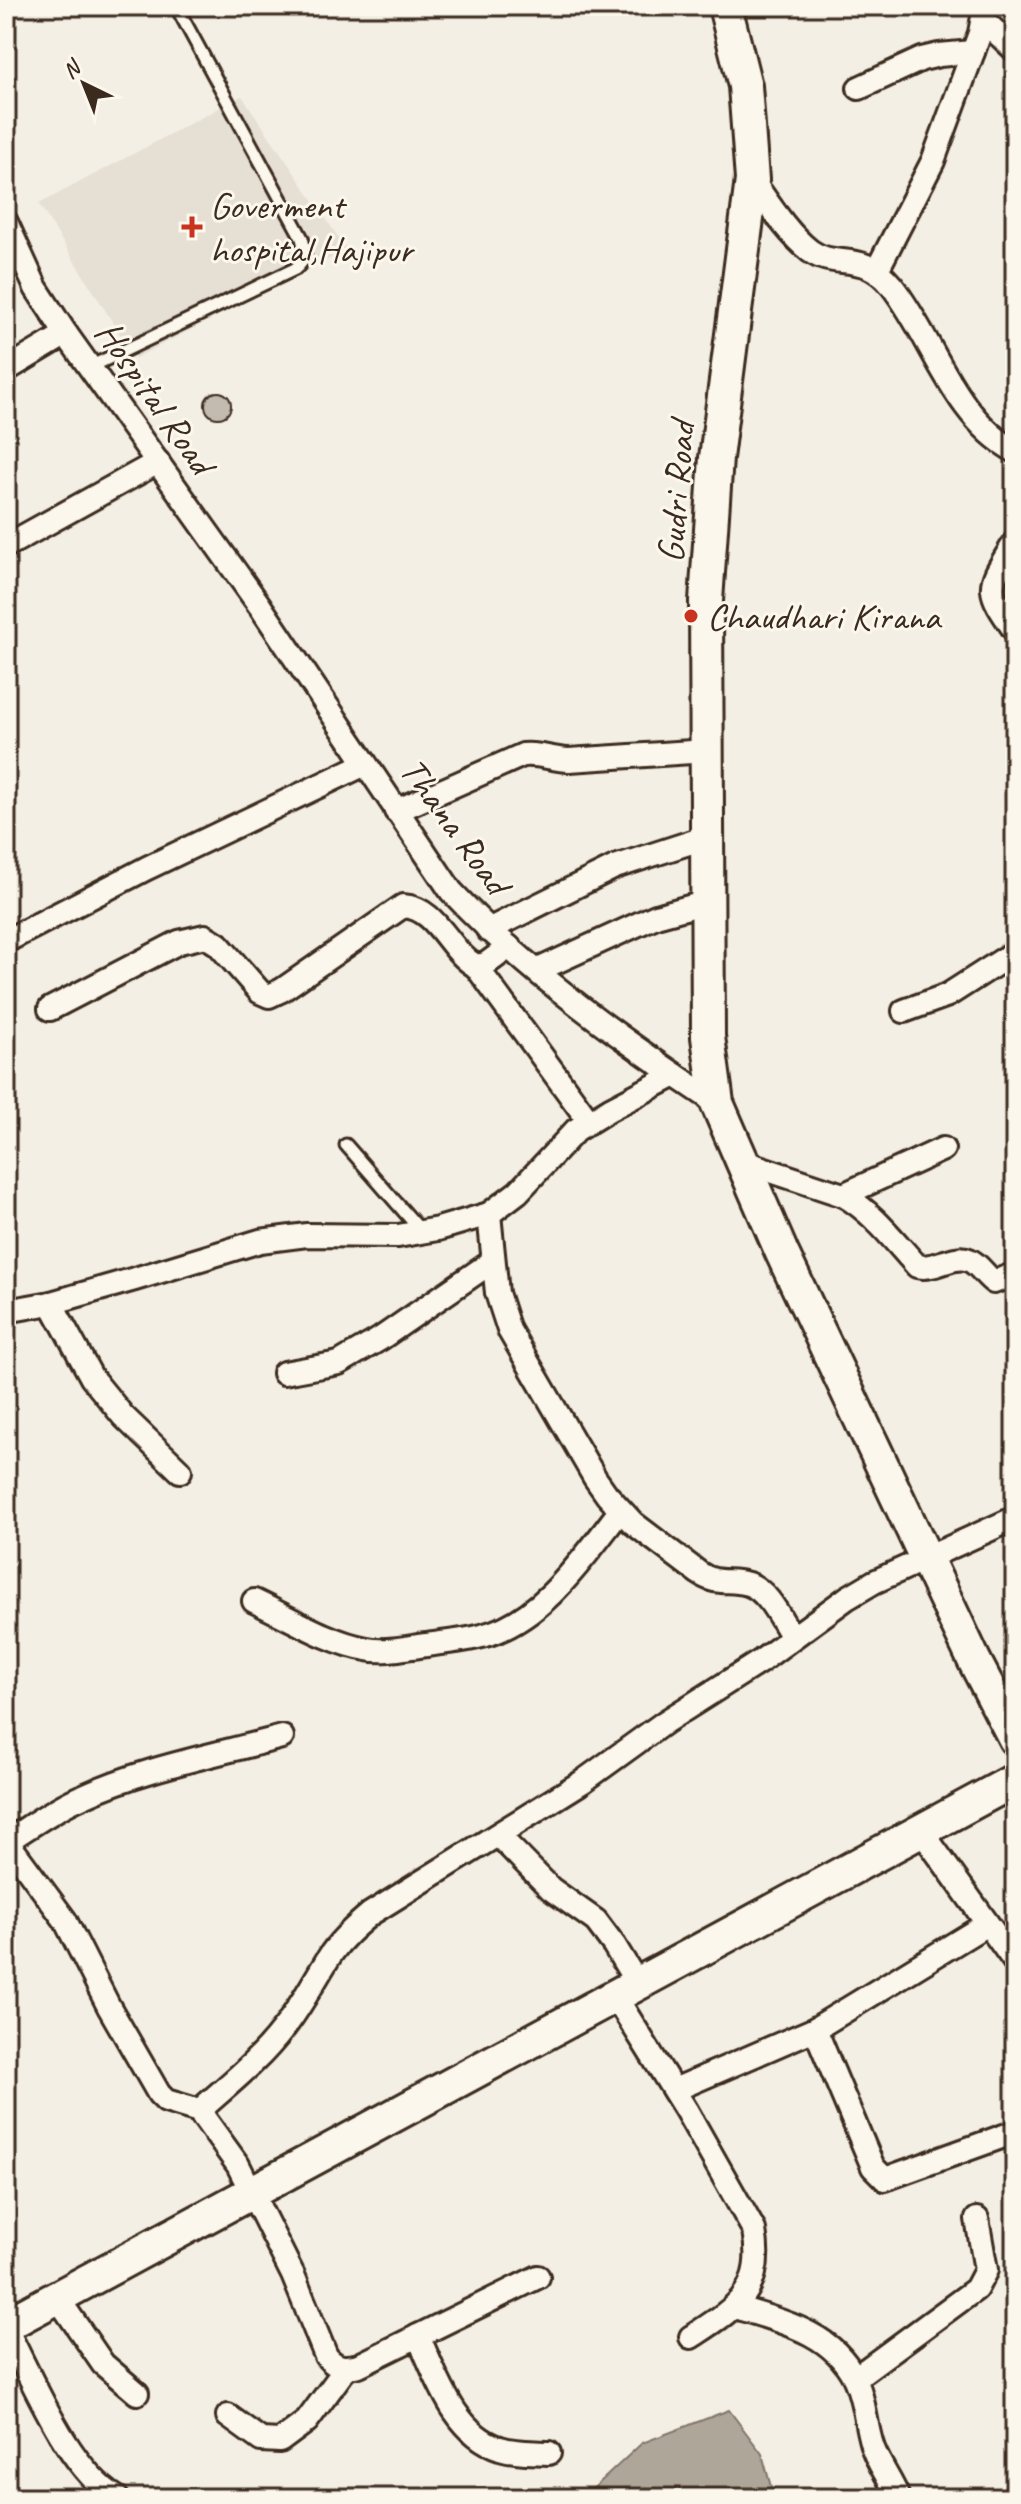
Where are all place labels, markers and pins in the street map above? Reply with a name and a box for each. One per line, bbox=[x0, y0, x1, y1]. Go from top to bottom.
place label: Goverment hospital,Hajipur bbox=[210, 182, 416, 273]
marker: Goverment hospital,Hajipur bbox=[181, 216, 203, 238]
place label: Chaudhari Kirana bbox=[707, 593, 943, 640]
marker: Chaudhari Kirana bbox=[682, 607, 700, 625]

